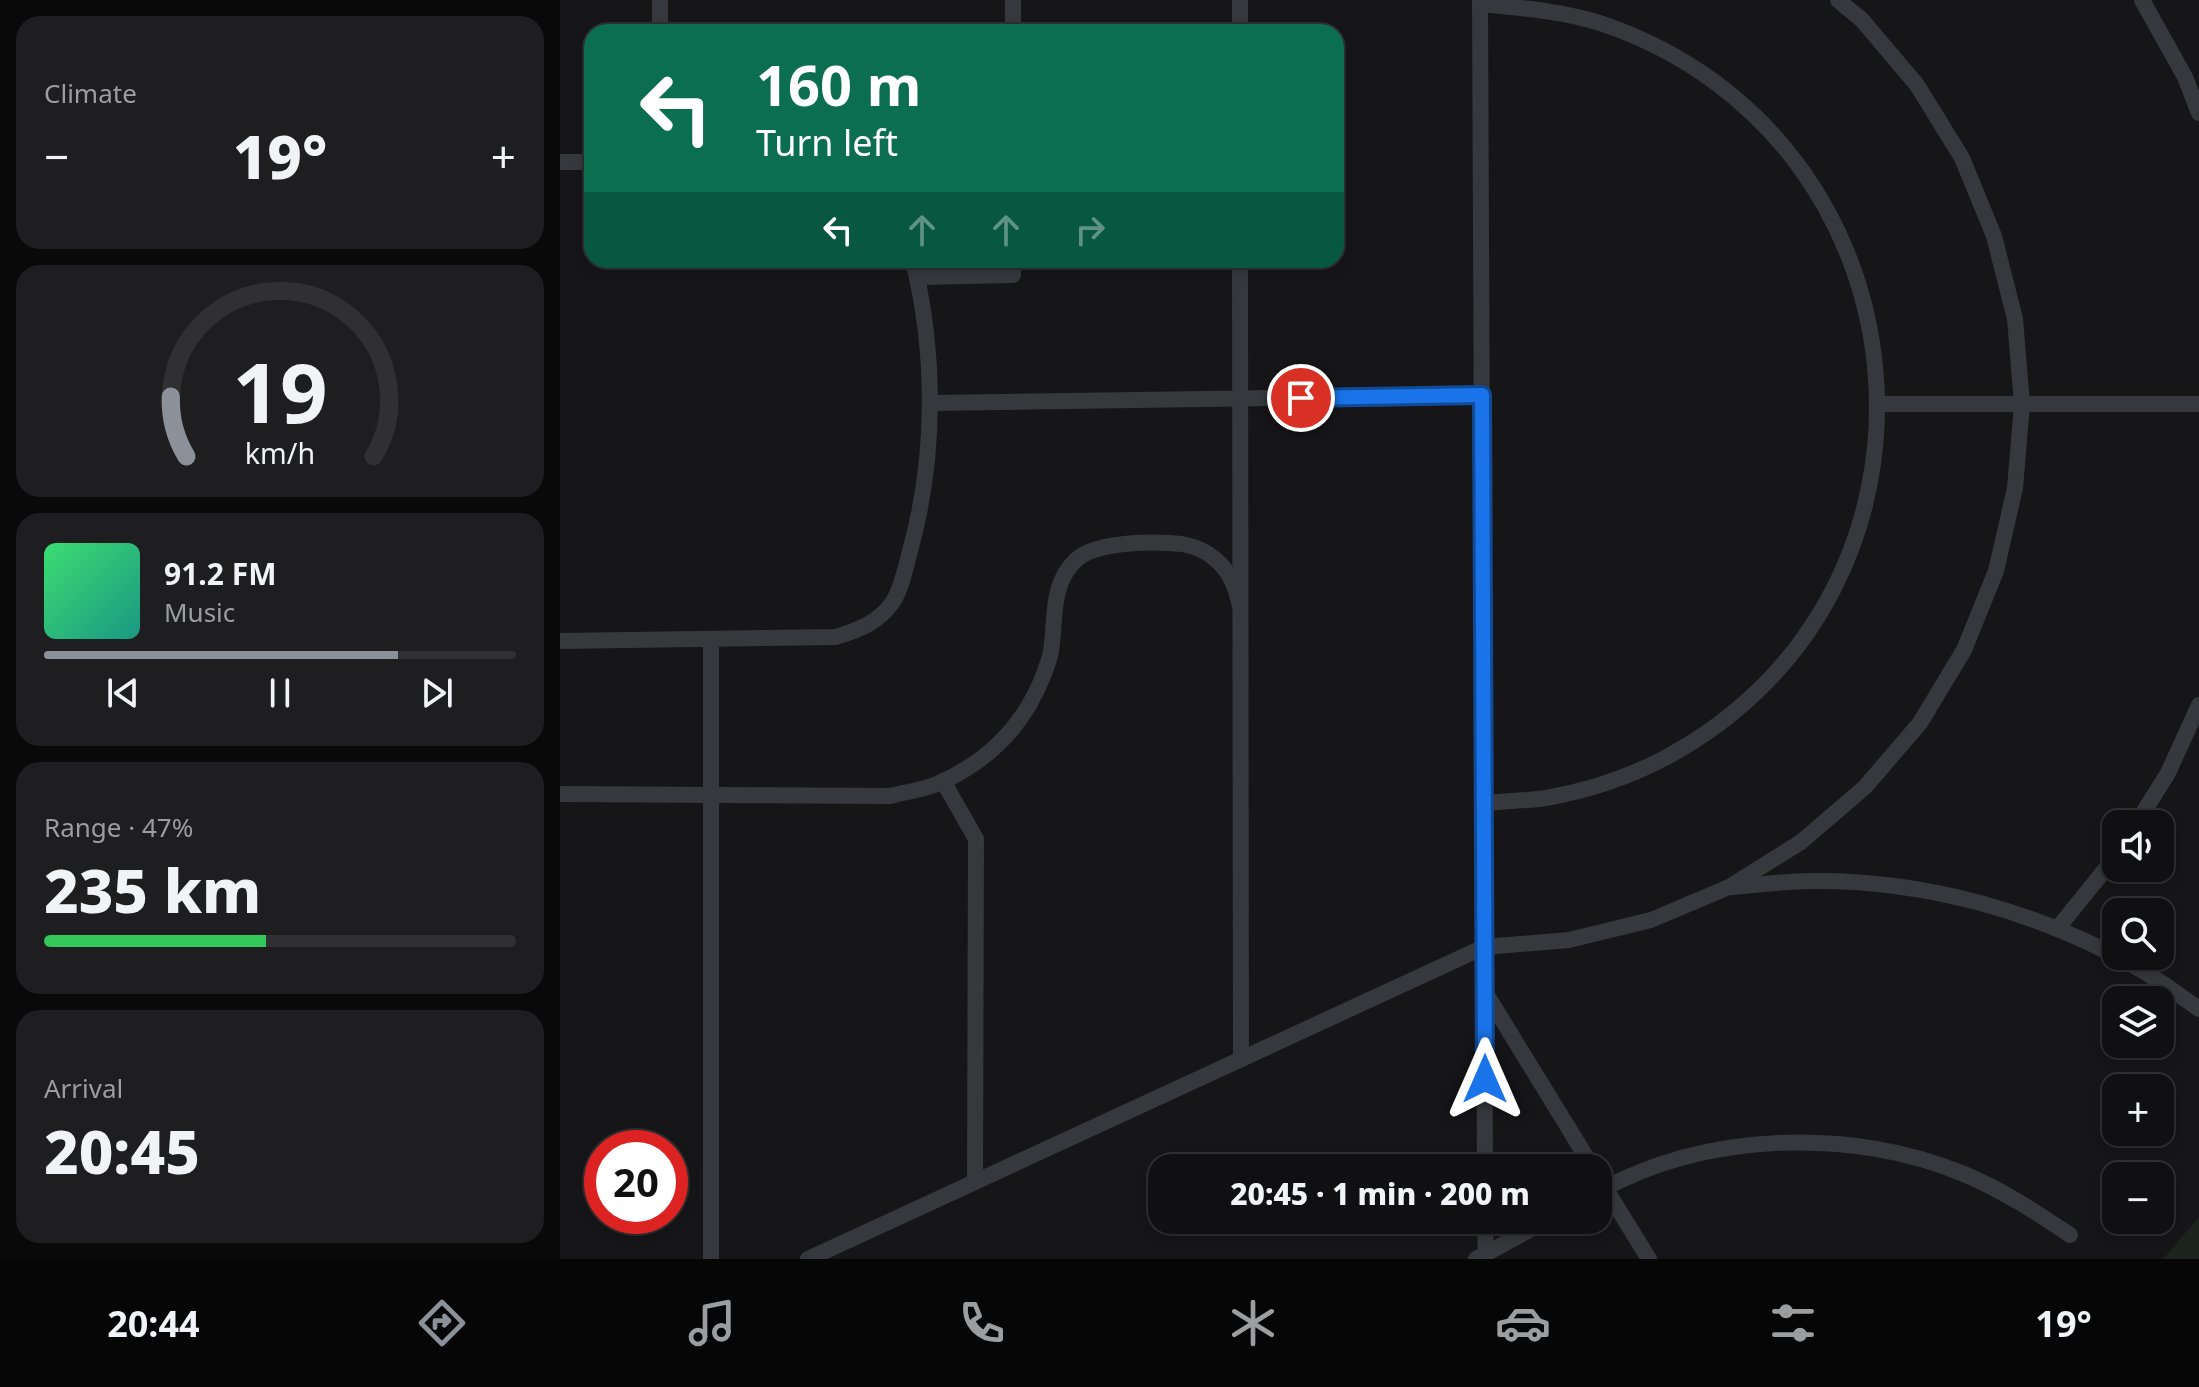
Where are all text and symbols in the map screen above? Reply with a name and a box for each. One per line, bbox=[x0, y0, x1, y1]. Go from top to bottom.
text: 160 m bbox=[756, 46, 921, 122]
icon: left bbox=[624, 56, 728, 160]
text: Climate bbox=[44, 75, 137, 111]
text: 19° bbox=[233, 115, 327, 197]
text: Turn left bbox=[756, 118, 898, 167]
text: − bbox=[44, 126, 69, 186]
text: + bbox=[491, 126, 516, 186]
icon: left bbox=[816, 208, 860, 252]
icon: ahead bbox=[900, 208, 944, 252]
icon: ahead bbox=[984, 208, 1028, 252]
icon: right bbox=[1068, 208, 1112, 252]
text: 19 bbox=[232, 333, 328, 446]
pin bbox=[1267, 364, 1335, 432]
icon: arrive bbox=[1279, 376, 1323, 420]
text: km/h bbox=[245, 433, 315, 472]
text: 91.2 FM bbox=[164, 553, 276, 594]
text: Music bbox=[164, 594, 235, 630]
icon: previous bbox=[101, 671, 145, 715]
icon: pause bbox=[258, 671, 302, 715]
icon: next bbox=[415, 671, 459, 715]
text: Range · 47% bbox=[44, 809, 193, 845]
map controls bbox=[2102, 810, 2174, 1234]
button: sound bbox=[2102, 810, 2174, 882]
text: 235 km bbox=[44, 849, 261, 931]
button: search bbox=[2102, 898, 2174, 970]
button: layers bbox=[2102, 986, 2174, 1058]
position arrow bbox=[1443, 1037, 1527, 1121]
text: Arrival bbox=[44, 1070, 123, 1106]
button: + bbox=[2102, 1074, 2174, 1146]
text: 20:45 bbox=[44, 1110, 200, 1192]
speed limit sign: 20 bbox=[584, 1130, 688, 1234]
button: − bbox=[2102, 1162, 2174, 1234]
text: 20:45 · 1 min · 200 m bbox=[1230, 1173, 1530, 1214]
icon: directions bbox=[414, 1295, 470, 1351]
icon: music bbox=[684, 1295, 740, 1351]
icon: phone bbox=[954, 1295, 1010, 1351]
icon: climate bbox=[1225, 1295, 1281, 1351]
icon: car bbox=[1495, 1295, 1551, 1351]
icon: filters bbox=[1765, 1295, 1821, 1351]
text: 20:44 bbox=[107, 1299, 200, 1348]
text: 19° bbox=[2035, 1299, 2092, 1348]

